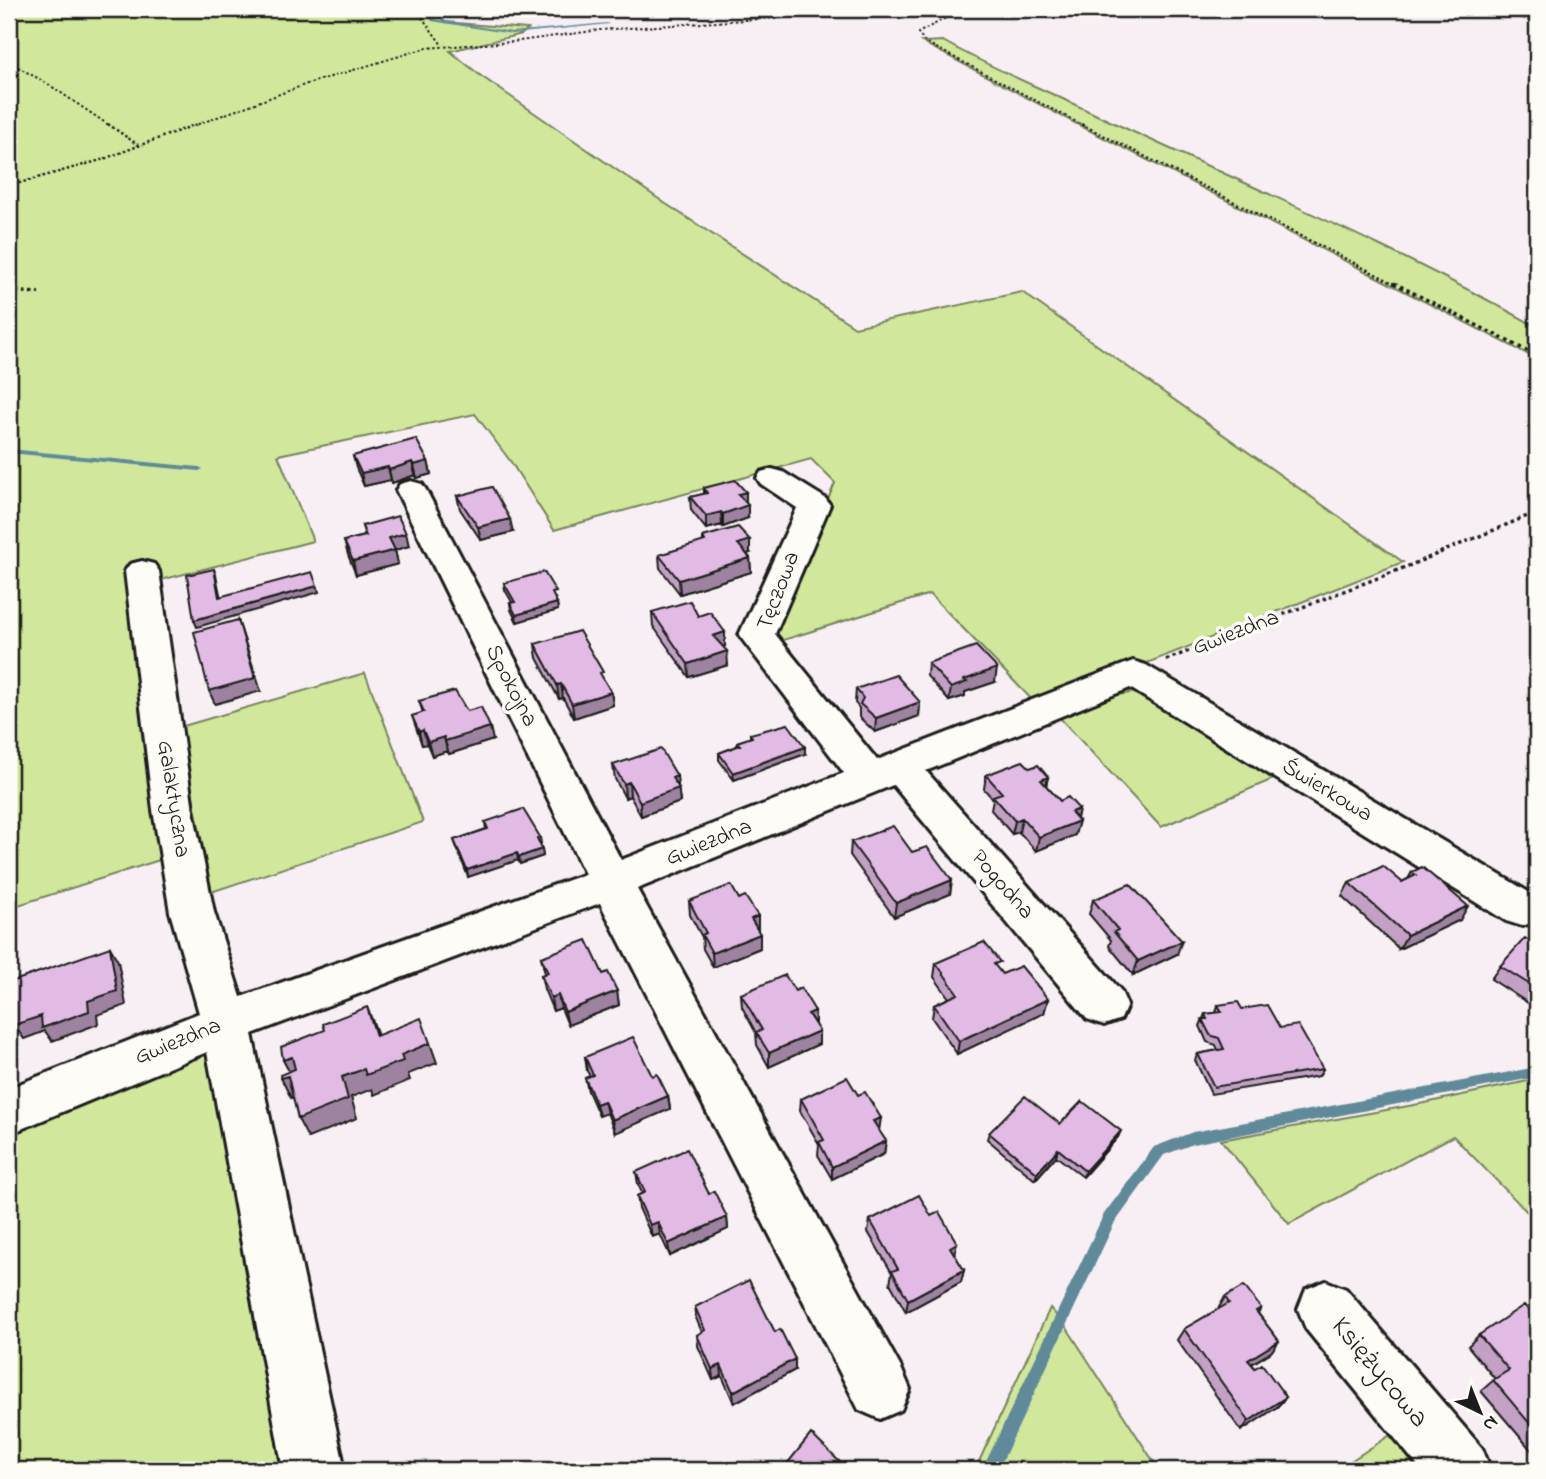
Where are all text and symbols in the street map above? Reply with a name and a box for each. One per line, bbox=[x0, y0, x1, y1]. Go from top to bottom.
street label: Tęczowa bbox=[749, 547, 809, 635]
street label: Gwiezdna bbox=[1188, 601, 1284, 665]
street label: Spokojna bbox=[476, 639, 546, 733]
street label: Galaktyczna bbox=[145, 738, 199, 860]
street label: Świerkowa bbox=[1275, 751, 1379, 831]
street label: Gwiezdna bbox=[661, 811, 757, 875]
street label: Pogodna bbox=[962, 843, 1042, 928]
street label: Gwiezdna bbox=[130, 1010, 226, 1074]
street label: Księżycowa bbox=[1320, 1308, 1438, 1438]
north arrow bbox=[1444, 1378, 1514, 1448]
text: N bbox=[1476, 1408, 1504, 1437]

